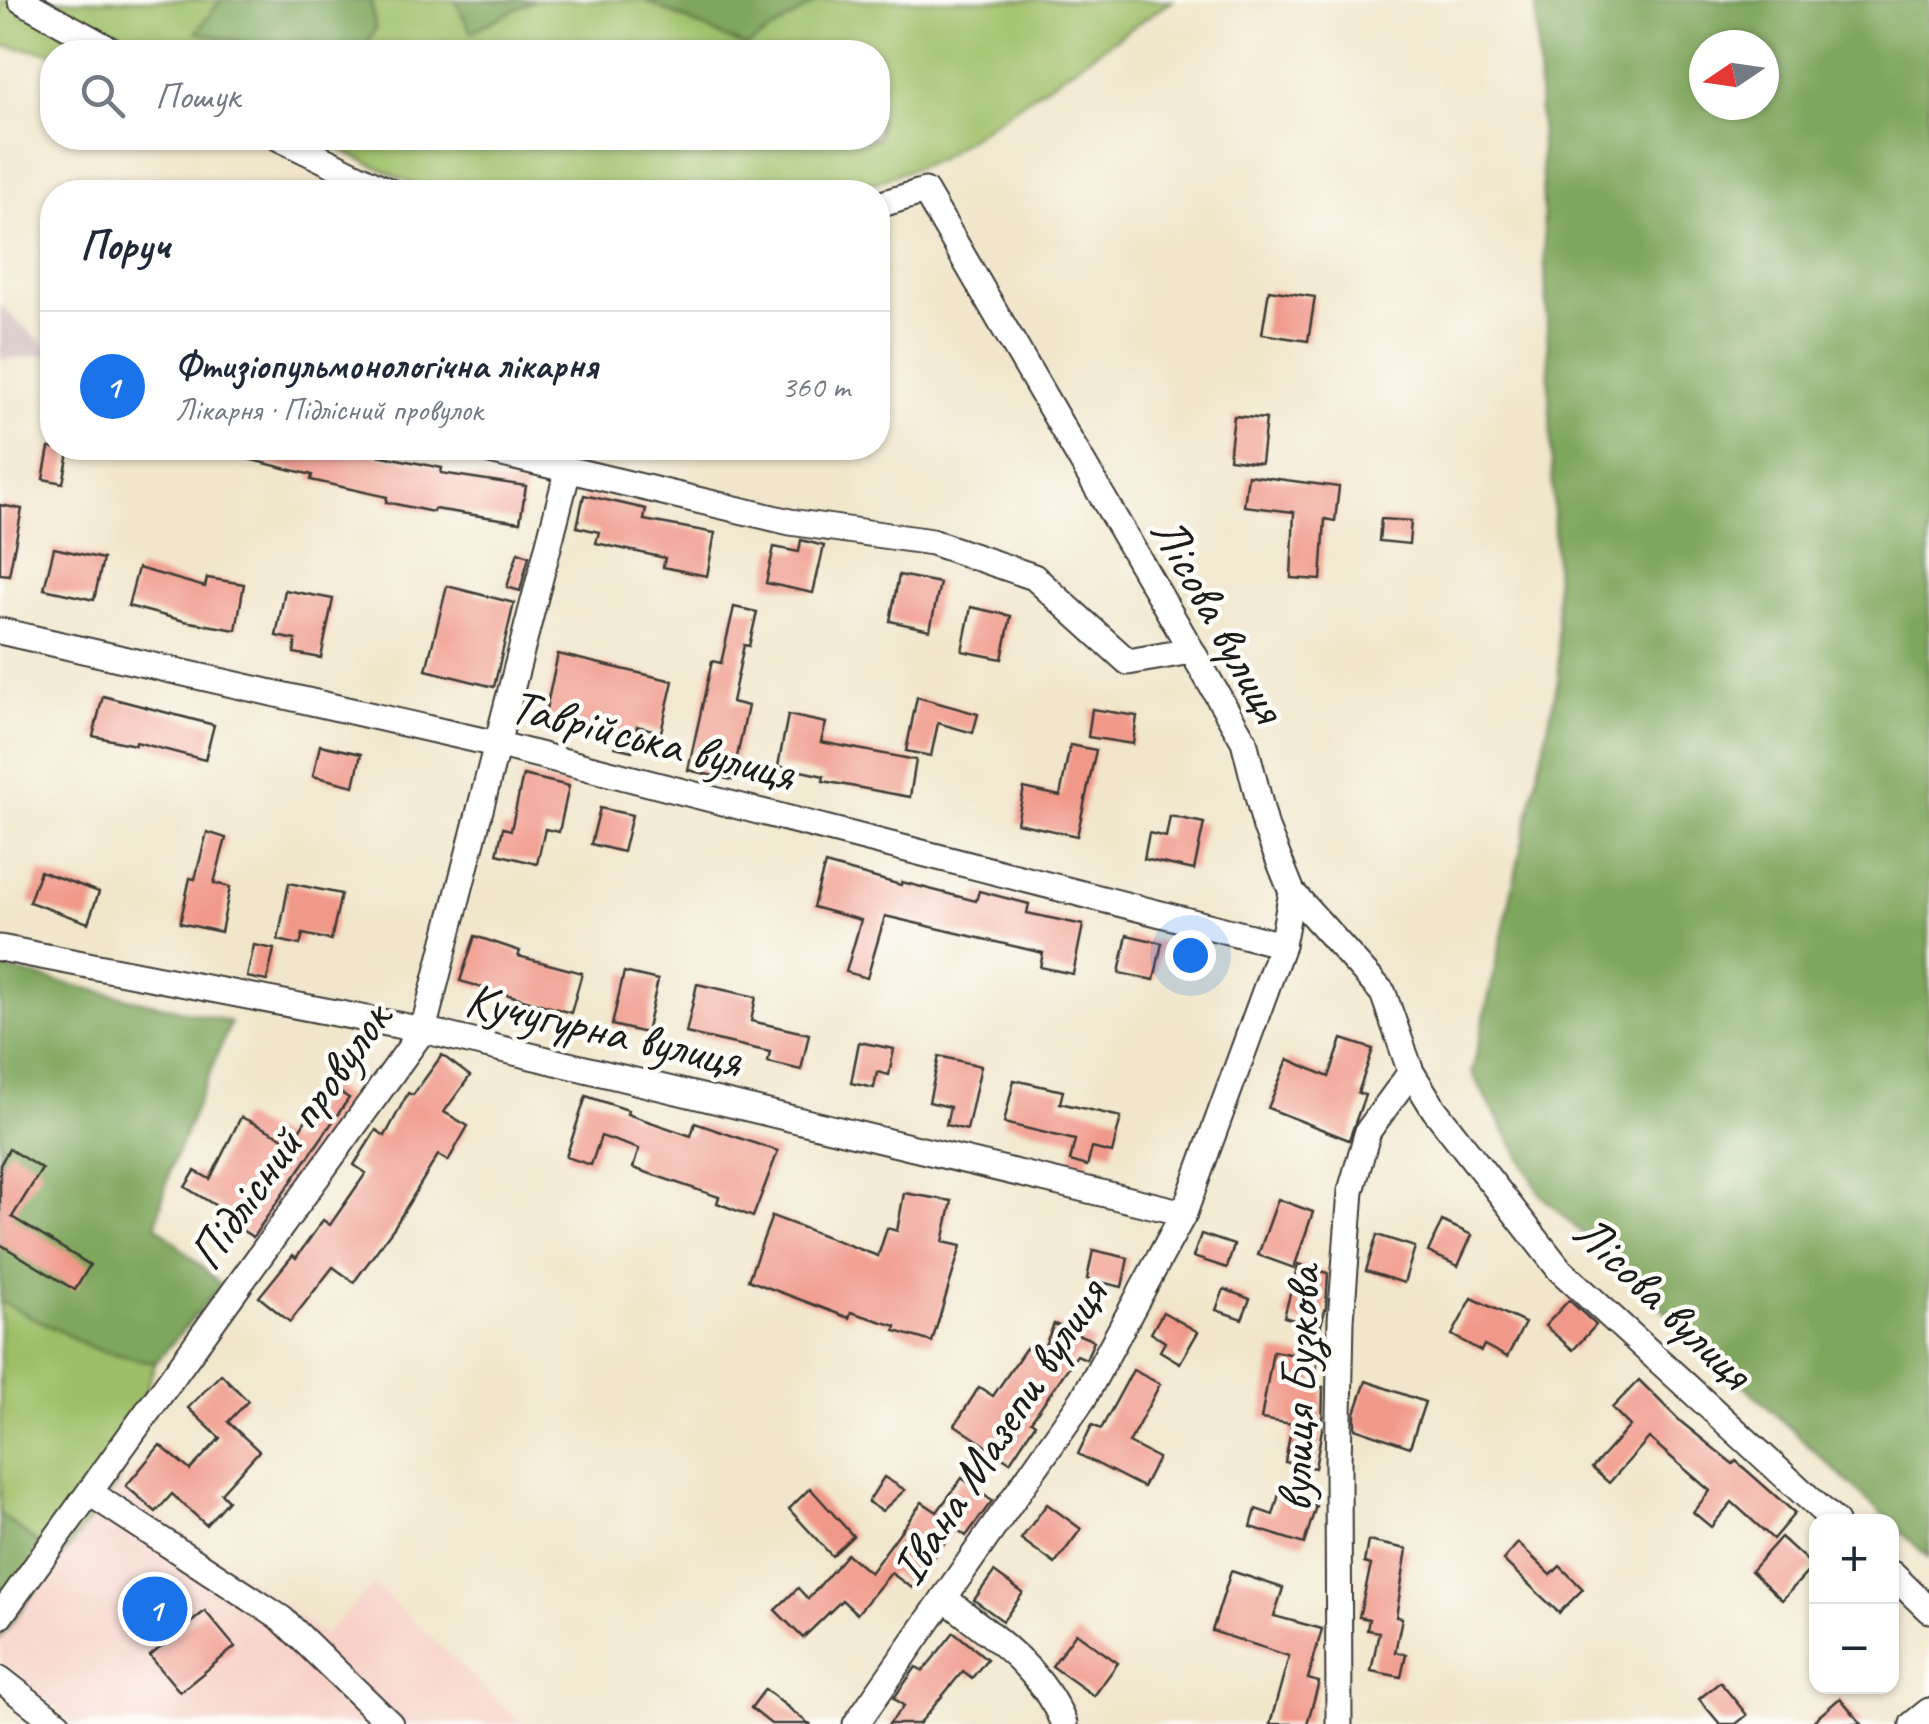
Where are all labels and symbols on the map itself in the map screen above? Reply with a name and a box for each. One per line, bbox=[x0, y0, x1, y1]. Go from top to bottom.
north arrow bbox=[1689, 30, 1779, 120]
street label: Лісова вулиця bbox=[1137, 505, 1302, 735]
street label: Таврійська вулиця bbox=[504, 674, 803, 806]
your location bbox=[1165, 930, 1216, 981]
street label: Кучугурна вулиця bbox=[460, 967, 750, 1092]
street label: Підлісний провулок bbox=[174, 987, 407, 1282]
street label: Лісова вулиця bbox=[1560, 1200, 1768, 1404]
street label: вулиця Бузкова bbox=[1263, 1261, 1334, 1513]
street label: Івана Мазепи вулиця bbox=[876, 1264, 1122, 1596]
pin: 1 bbox=[122, 1572, 188, 1646]

